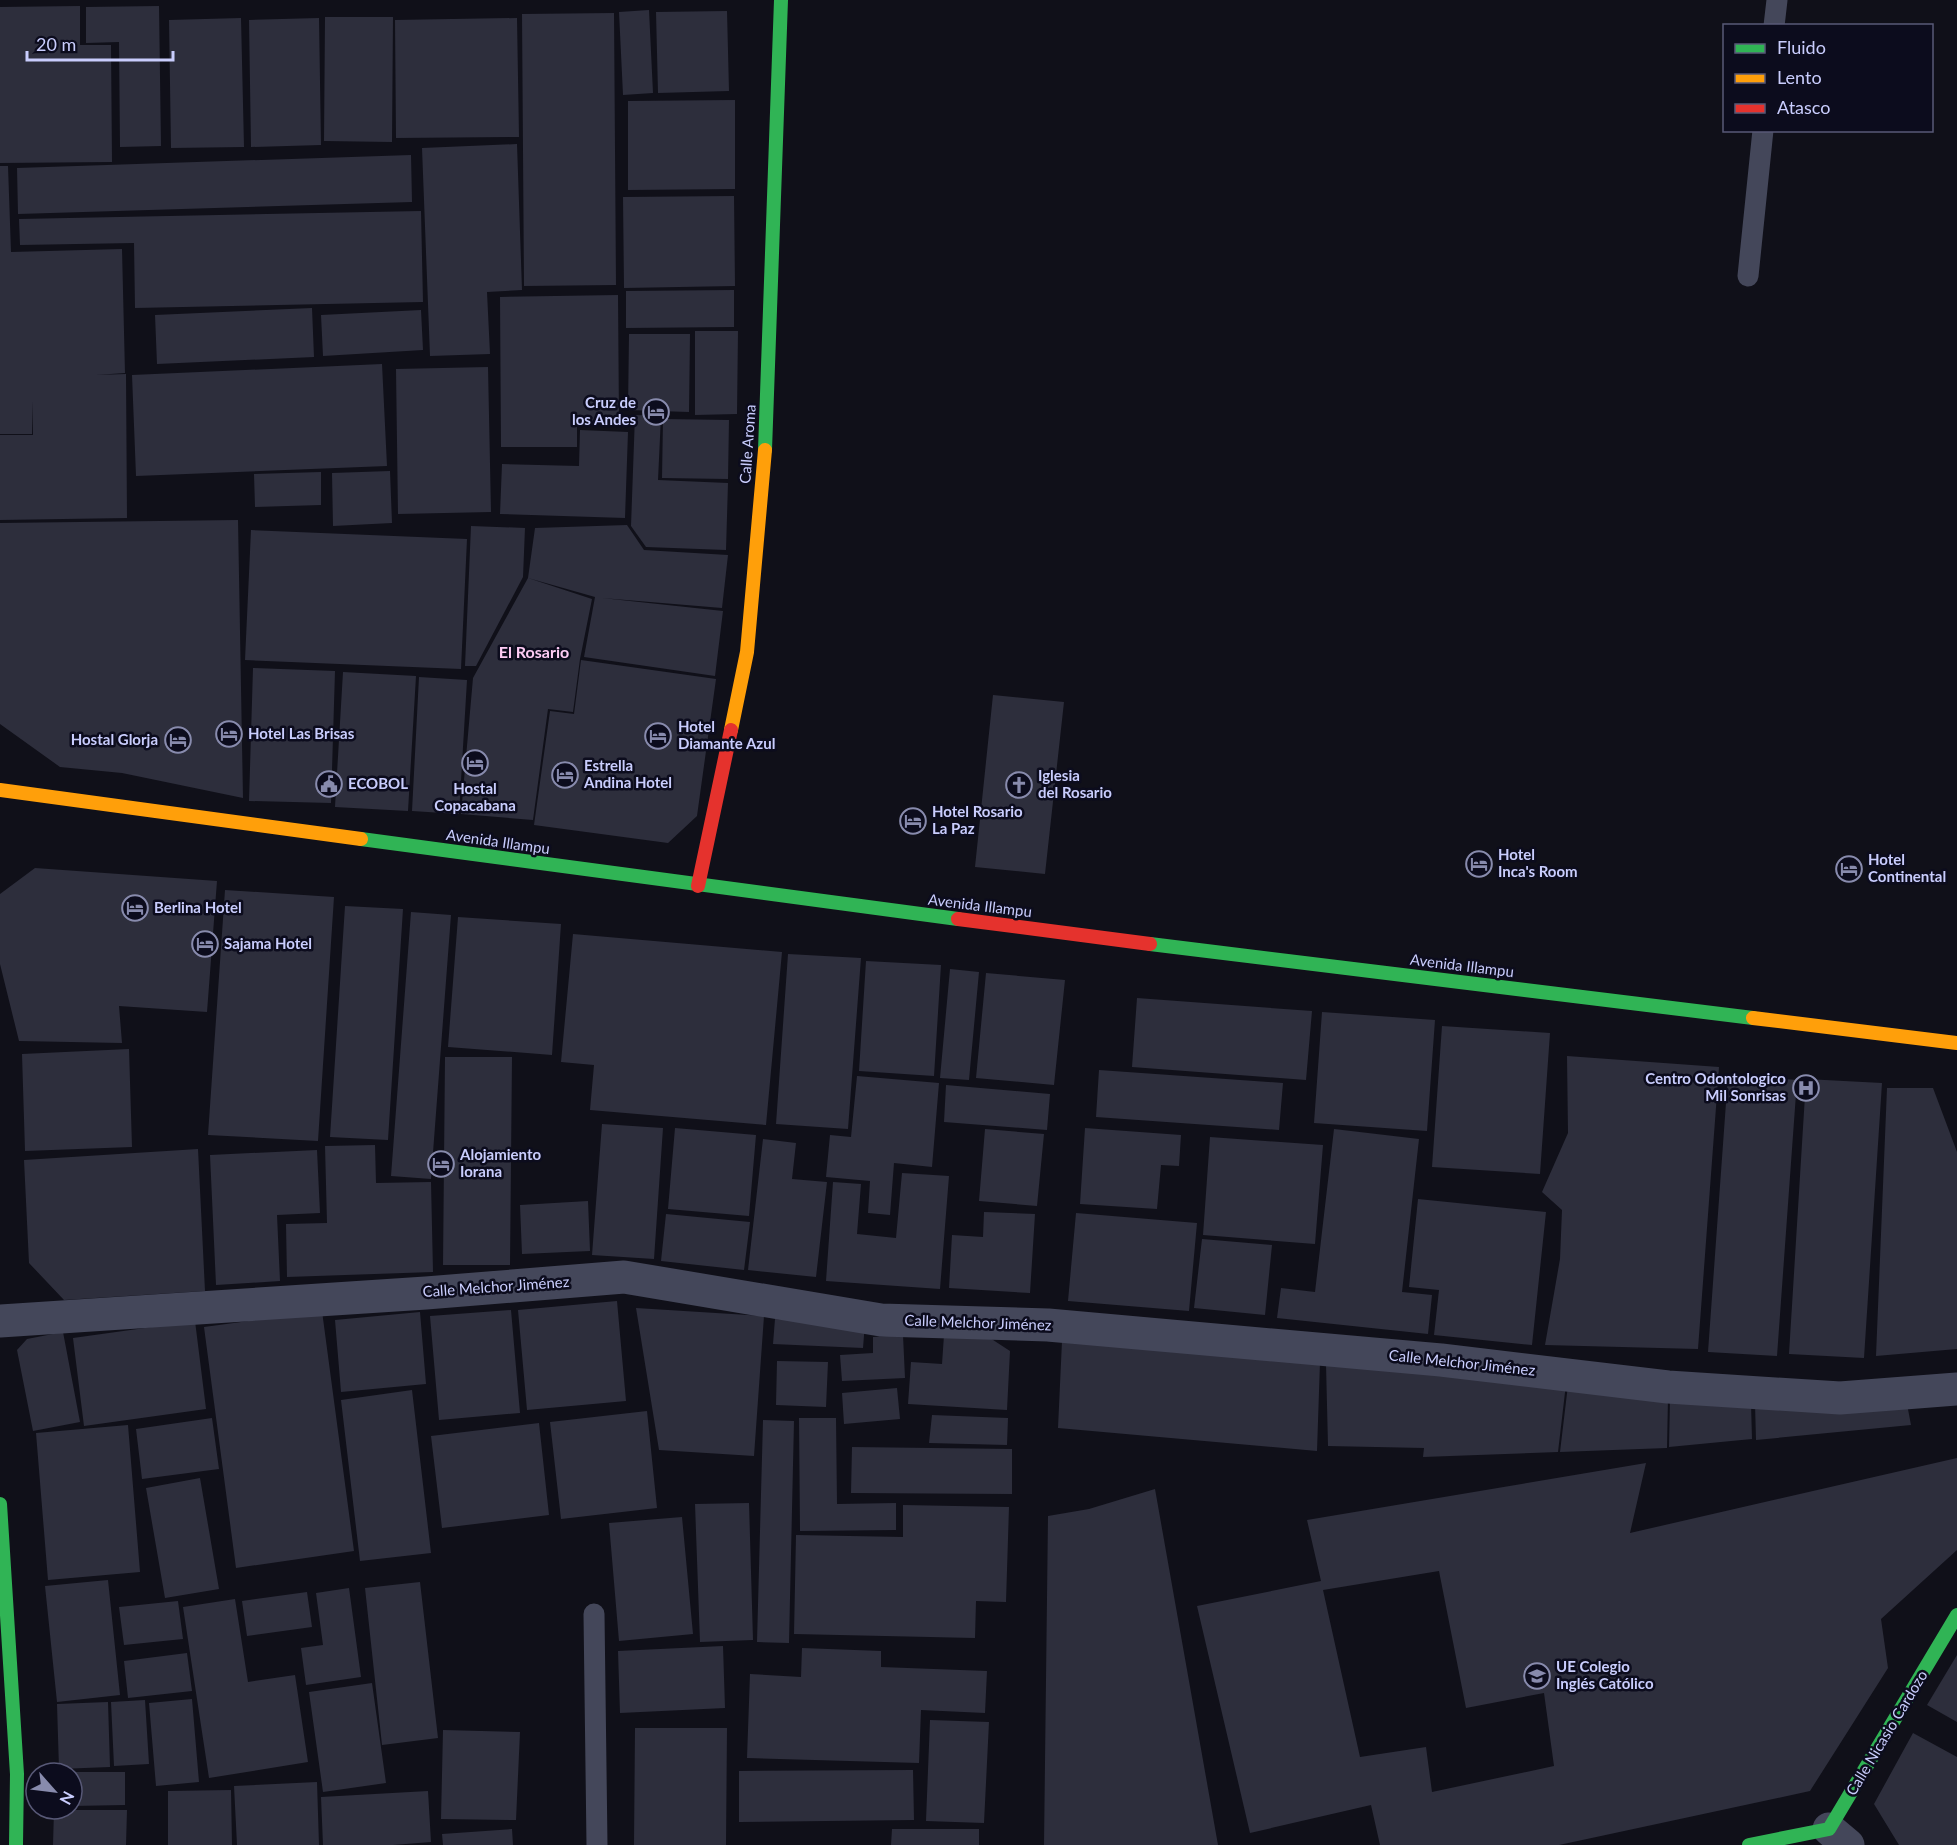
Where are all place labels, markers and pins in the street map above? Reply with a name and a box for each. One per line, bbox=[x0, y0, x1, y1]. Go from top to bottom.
place label: Cruz de los Andes bbox=[572, 393, 636, 428]
hotel icon: Cruz de los Andes bbox=[641, 397, 671, 427]
place label: Hotel Diamante Azul bbox=[678, 717, 775, 752]
hotel icon: Hotel Las Brisas bbox=[214, 719, 244, 749]
hotel icon: Hotel Diamante Azul bbox=[643, 721, 673, 751]
place label: Hotel Las Brisas bbox=[248, 724, 355, 742]
hotel icon: Hostal Glorja bbox=[163, 725, 193, 755]
place label: Hostal Glorja bbox=[71, 730, 158, 748]
hotel icon: Hostal Copacabana bbox=[460, 748, 490, 778]
place label: Estrella Andina Hotel bbox=[583, 756, 672, 791]
hotel icon: Estrella Andina Hotel bbox=[550, 760, 580, 790]
place label: Iglesia del Rosario bbox=[1038, 766, 1112, 801]
public building icon: ECOBOL bbox=[314, 769, 344, 799]
church icon: Iglesia del Rosario bbox=[1004, 770, 1034, 800]
place label: ECOBOL bbox=[348, 774, 408, 792]
place label: Hostal Copacabana bbox=[434, 779, 516, 814]
place label: Hotel Rosario La Paz bbox=[932, 802, 1023, 837]
hotel icon: Hotel Rosario La Paz bbox=[898, 806, 928, 836]
place label: Hotel Inca's Room bbox=[1498, 845, 1578, 880]
hotel icon: Hotel Inca's Room bbox=[1464, 849, 1494, 879]
place label: Hotel Continental bbox=[1868, 850, 1946, 885]
hotel icon: Hotel Continental bbox=[1834, 854, 1864, 884]
hotel icon: Berlina Hotel bbox=[120, 893, 150, 923]
place label: Berlina Hotel bbox=[154, 898, 242, 916]
hotel icon: Sajama Hotel bbox=[190, 929, 220, 959]
place label: Sajama Hotel bbox=[224, 934, 312, 952]
place label: Centro Odontologico Mil Sonrisas bbox=[1645, 1069, 1786, 1104]
hospital icon: Centro Odontologico Mil Sonrisas bbox=[1791, 1073, 1821, 1103]
place label: Alojamiento Iorana bbox=[459, 1145, 541, 1180]
hotel icon: Alojamiento Iorana bbox=[426, 1149, 456, 1179]
place label: UE Colegio Inglés Católico bbox=[1556, 1657, 1654, 1692]
school or university icon: UE Colegio Inglés Católico bbox=[1522, 1661, 1552, 1691]

